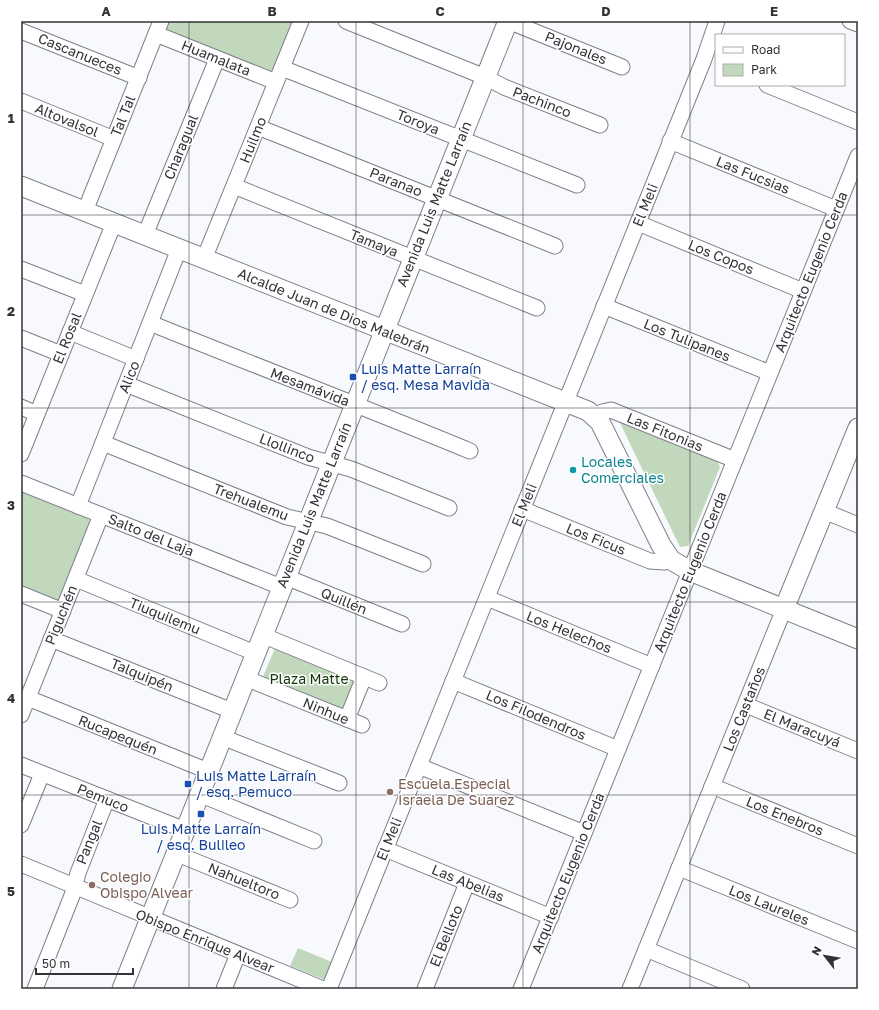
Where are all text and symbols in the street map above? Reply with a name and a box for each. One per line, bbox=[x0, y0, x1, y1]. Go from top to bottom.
text: A bbox=[101, 3, 111, 19]
text: B bbox=[267, 3, 277, 19]
text: C bbox=[435, 3, 445, 19]
text: D bbox=[601, 3, 611, 19]
text: E bbox=[770, 3, 778, 19]
street label: Pajonales bbox=[543, 27, 610, 68]
street label: Cascanueces bbox=[36, 29, 125, 78]
legend bbox=[715, 34, 845, 86]
street label: Huamalata bbox=[179, 36, 253, 79]
text: Road bbox=[751, 42, 780, 57]
text: Park bbox=[751, 62, 777, 77]
street label: Pachinco bbox=[510, 83, 574, 121]
street label: Tal Tal bbox=[107, 93, 138, 139]
street label: Altovalsol bbox=[33, 99, 101, 140]
street label: Toroya bbox=[394, 105, 442, 138]
text: 1 bbox=[8, 110, 15, 126]
street label: Charagual bbox=[160, 112, 201, 182]
street label: Huilmo bbox=[236, 114, 269, 165]
street label: Avenida Luis Matte Larraín bbox=[392, 119, 475, 289]
street label: Las Fucsias bbox=[714, 152, 792, 197]
street label: Paranao bbox=[367, 163, 425, 200]
street label: El Meli bbox=[628, 181, 661, 229]
street label: Arquitecto Eugenio Cerda bbox=[770, 189, 851, 355]
street label: Tamaya bbox=[348, 225, 401, 260]
street label: Los Copos bbox=[686, 236, 757, 277]
street label: Alcalde Juan de Dios Malebrán bbox=[236, 264, 433, 357]
text: 2 bbox=[7, 303, 15, 319]
street label: El Rosal bbox=[49, 310, 85, 366]
street label: Los Tulipanes bbox=[641, 314, 733, 365]
street label: Alico bbox=[114, 358, 143, 395]
place label: Luis Matte Larraín / esq. Mesa Mavida bbox=[361, 360, 490, 393]
street label: Mesamávida bbox=[268, 364, 352, 409]
marker: Luis Matte Larraín / esq. Mesa Mavida bbox=[348, 372, 358, 382]
street label: Las Fitonias bbox=[625, 409, 706, 455]
street label: Avenida Luis Matte Larraín bbox=[272, 420, 355, 590]
street label: Llollinco bbox=[257, 429, 317, 466]
place label: Locales Comerciales bbox=[581, 453, 664, 486]
marker: Locales Comerciales bbox=[568, 465, 578, 475]
street label: Trehualemu bbox=[211, 479, 291, 524]
street label: El Meli bbox=[507, 481, 540, 529]
street label: Arquitecto Eugenio Cerda bbox=[649, 489, 730, 655]
text: 3 bbox=[7, 497, 15, 513]
street label: Salto del Laja bbox=[106, 510, 197, 559]
street label: Los Ficus bbox=[564, 519, 628, 558]
street label: Piguchén bbox=[41, 582, 80, 647]
street label: Quillén bbox=[319, 584, 370, 617]
street label: Tiuquilemu bbox=[127, 594, 203, 637]
street label: Los Helechos bbox=[524, 607, 614, 656]
street label: Talquipén bbox=[108, 654, 176, 695]
street label: Los Castaños bbox=[719, 664, 768, 754]
park label: Plaza Matte bbox=[269, 670, 349, 687]
street label: Los Filodendros bbox=[484, 686, 589, 743]
text: 4 bbox=[7, 690, 15, 706]
street label: Ninhue bbox=[301, 694, 352, 727]
street label: El Maracuyá bbox=[761, 704, 843, 751]
street label: Rucapequén bbox=[76, 711, 160, 758]
place label: Luis Matte Larraín / esq. Pemuco bbox=[196, 767, 316, 800]
place label: Escuela Especial Israela De Suarez bbox=[398, 775, 514, 808]
marker: Luis Matte Larraín / esq. Pemuco bbox=[183, 779, 193, 789]
street label: Pemuco bbox=[75, 780, 131, 816]
marker: Escuela Especial Israela De Suarez bbox=[385, 787, 395, 797]
street label: Arquitecto Eugenio Cerda bbox=[527, 790, 608, 956]
street label: Los Enebros bbox=[744, 792, 826, 839]
marker: Luis Matte Larraín / esq. Bulileo bbox=[196, 809, 206, 819]
street label: El Meli bbox=[372, 815, 405, 863]
street label: Pangal bbox=[72, 817, 105, 867]
place label: Luis Matte Larraín / esq. Bulileo bbox=[141, 820, 261, 853]
street label: Nahueltoro bbox=[206, 858, 282, 903]
street label: Las Abelias bbox=[429, 860, 507, 905]
place label: Colegio Obispo Alvear bbox=[100, 868, 194, 901]
marker: Colegio Obispo Alvear bbox=[87, 880, 97, 890]
street label: Los Laureles bbox=[727, 881, 812, 928]
text: 5 bbox=[7, 883, 15, 899]
street label: El Belloto bbox=[425, 902, 466, 969]
street label: Obispo Enrique Alvear bbox=[133, 905, 278, 976]
north arrow bbox=[805, 936, 845, 976]
text: N bbox=[808, 944, 824, 958]
scale bar bbox=[36, 950, 133, 976]
text: 50 m bbox=[42, 956, 70, 971]

